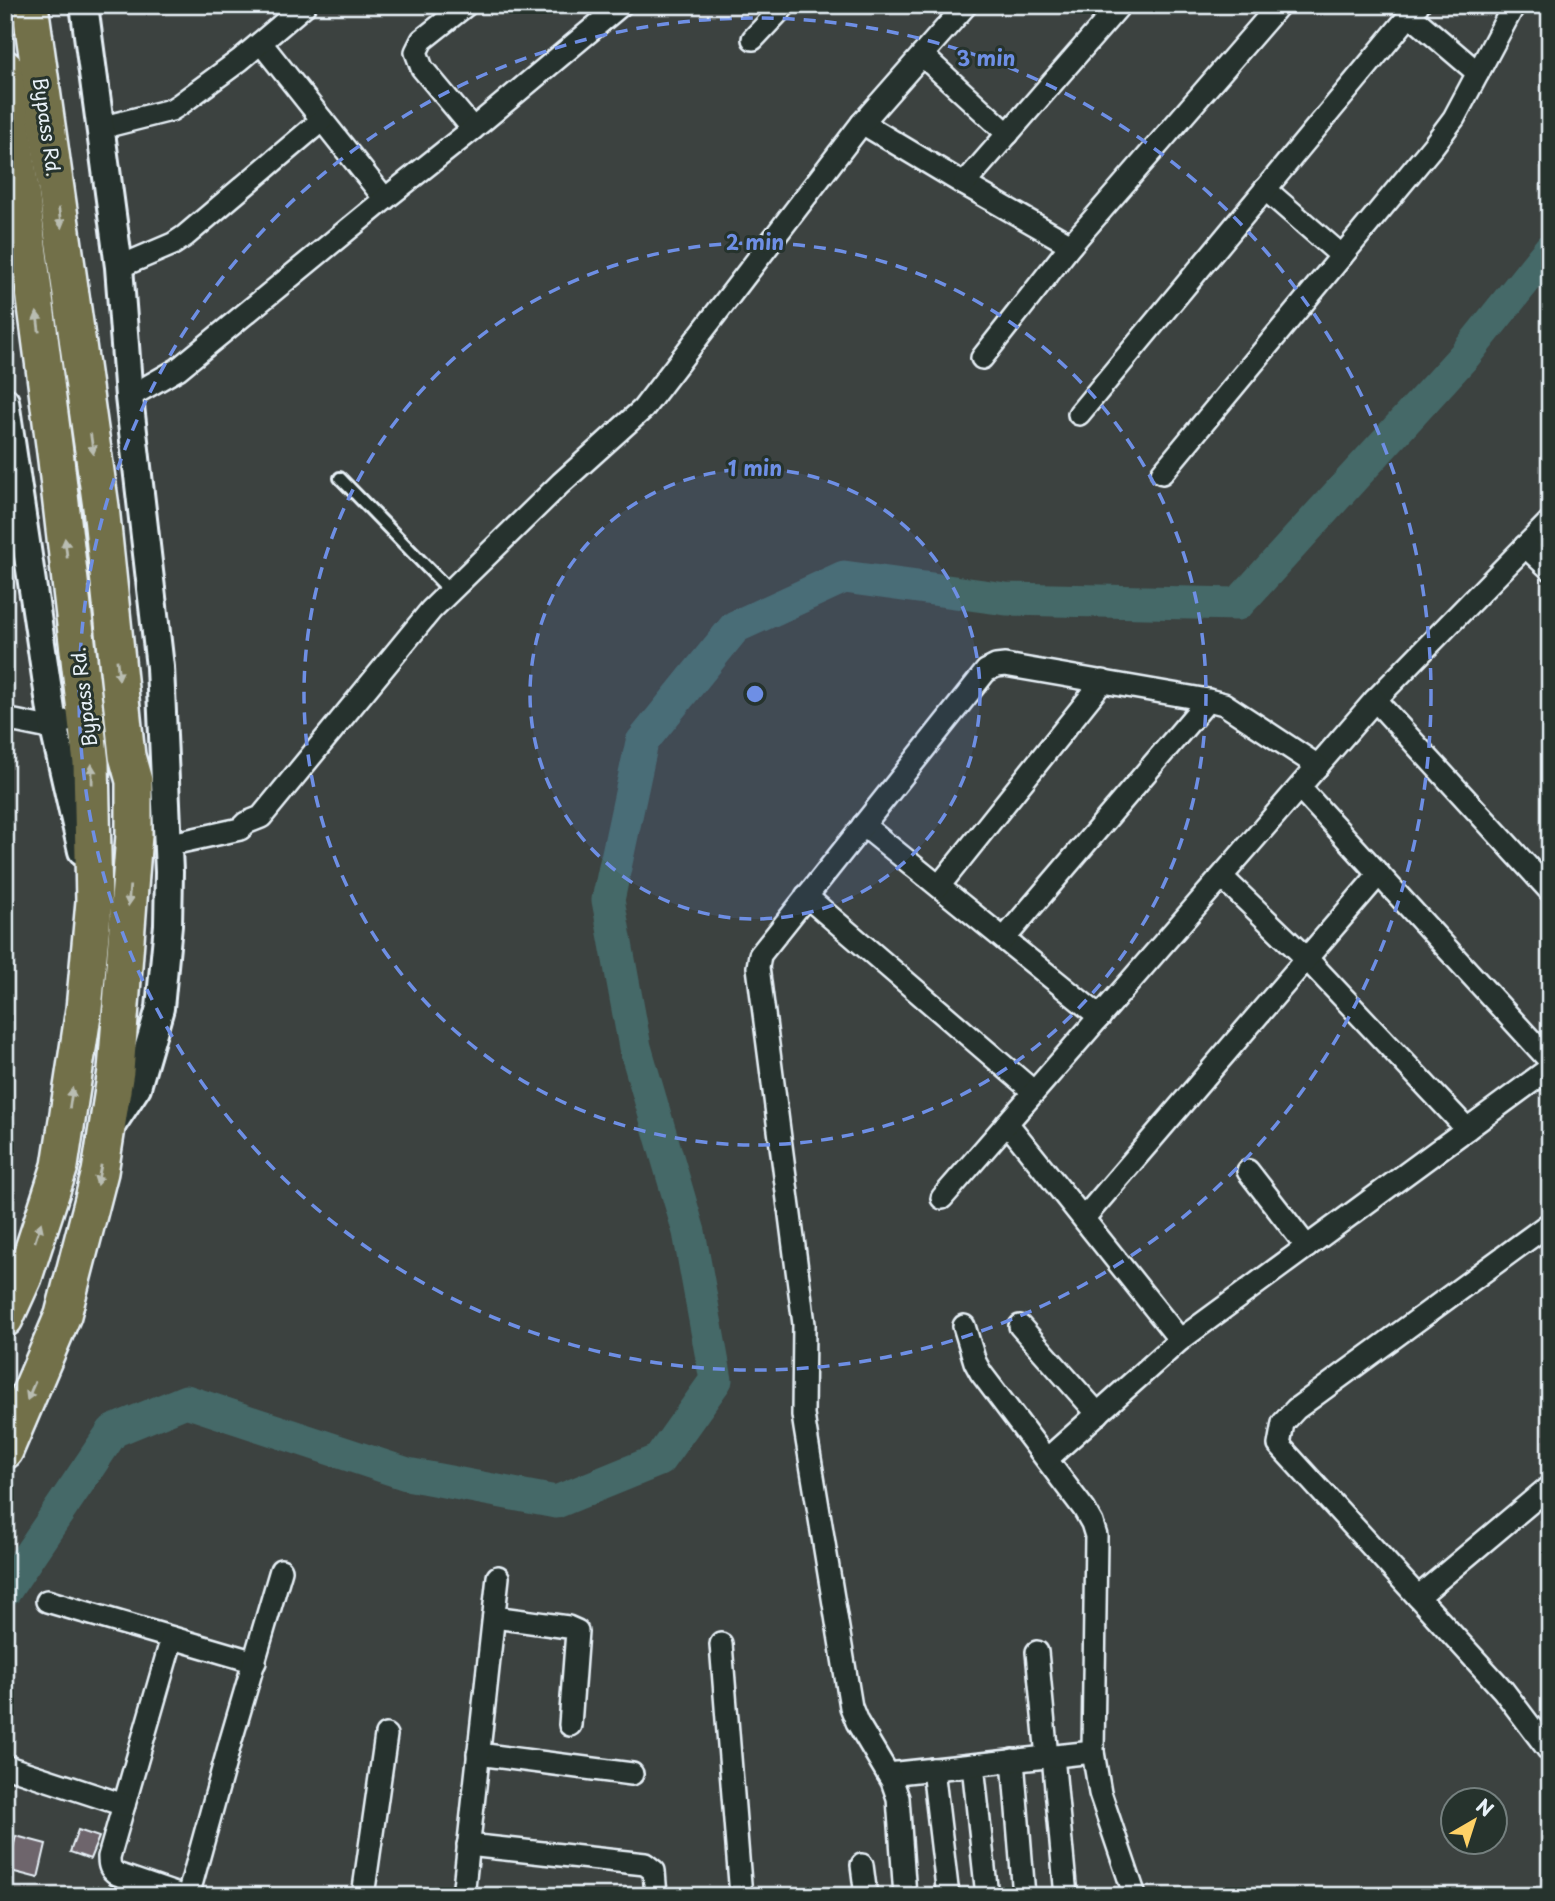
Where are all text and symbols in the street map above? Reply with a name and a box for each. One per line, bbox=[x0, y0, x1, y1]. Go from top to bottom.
text: 3 min bbox=[956, 41, 1016, 73]
street label: Bypass Rd. bbox=[27, 75, 69, 178]
one-way arrow bbox=[55, 208, 66, 230]
text: 2 min bbox=[726, 225, 784, 257]
one-way arrow bbox=[32, 311, 43, 333]
one-way arrow bbox=[86, 433, 97, 455]
text: 1 min bbox=[728, 451, 782, 483]
one-way arrow bbox=[61, 537, 72, 559]
street label: Bypass Rd. bbox=[63, 646, 103, 748]
one-way arrow bbox=[112, 659, 123, 681]
centre of rings bbox=[743, 682, 767, 706]
one-way arrow bbox=[86, 763, 97, 785]
one-way arrow bbox=[123, 885, 134, 907]
one-way arrow bbox=[66, 1087, 77, 1109]
one-way arrow bbox=[93, 1164, 104, 1186]
one-way arrow bbox=[34, 1221, 44, 1242]
one-way arrow bbox=[25, 1381, 36, 1402]
north arrow bbox=[1440, 1786, 1510, 1856]
text: N bbox=[1471, 1791, 1500, 1823]

